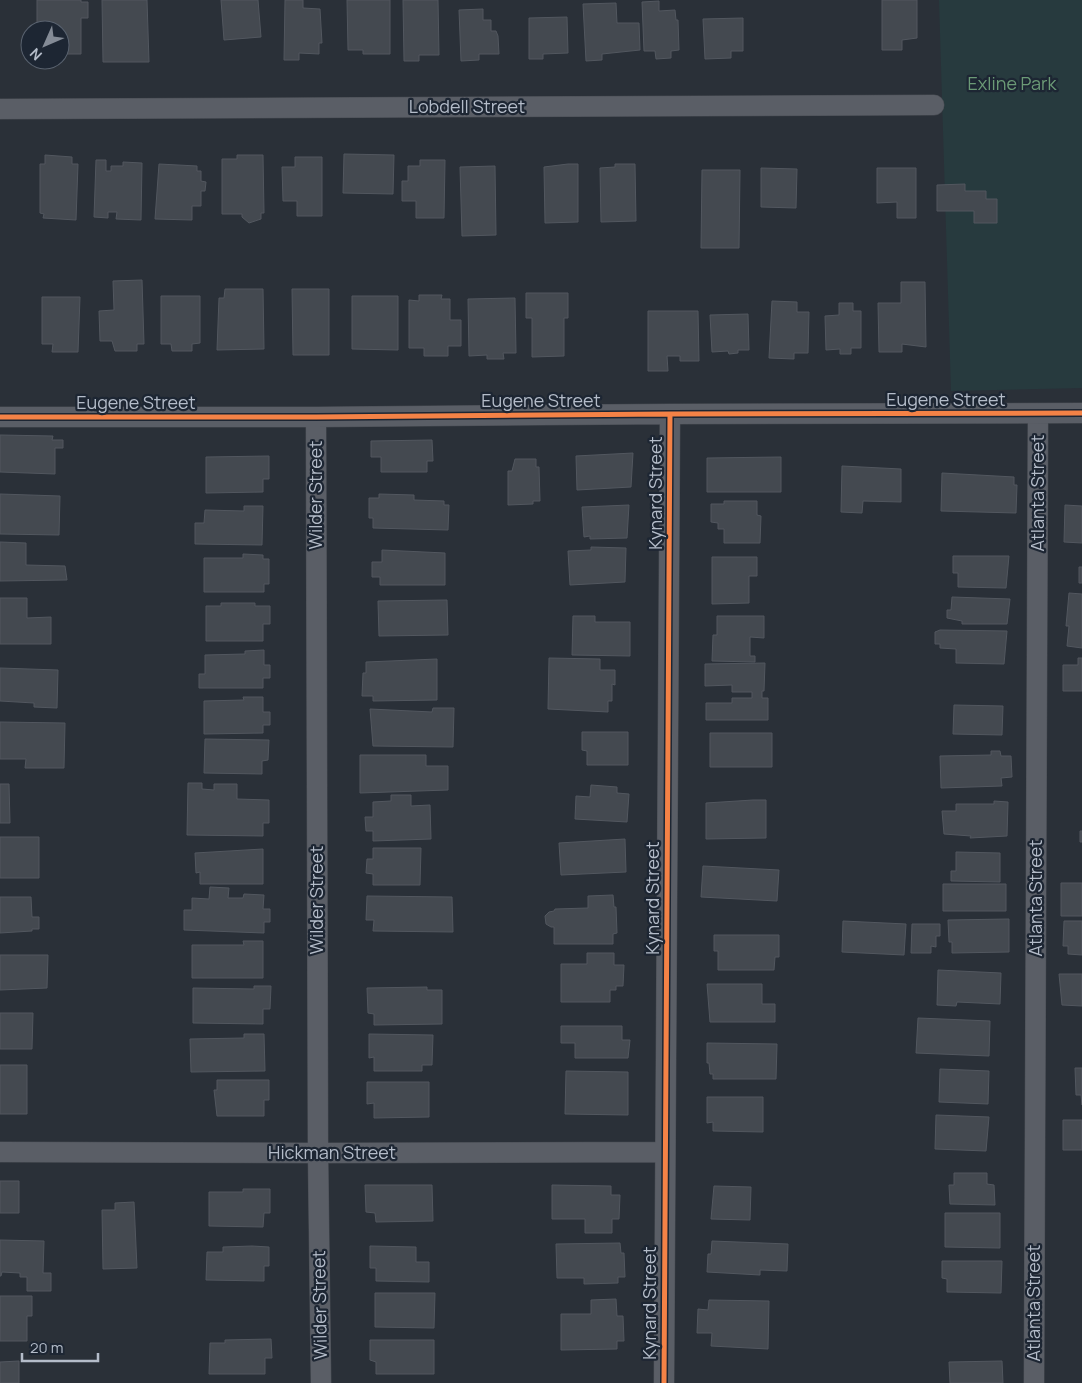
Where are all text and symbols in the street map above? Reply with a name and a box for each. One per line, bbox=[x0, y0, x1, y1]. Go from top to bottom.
north arrow bbox=[20, 20, 70, 70]
text: N bbox=[25, 44, 46, 65]
park label: Exline Park bbox=[968, 71, 1057, 95]
street label: Lobdell Street bbox=[409, 94, 525, 118]
street label: Eugene Street bbox=[886, 387, 1006, 411]
street label: Eugene Street bbox=[481, 388, 601, 412]
street label: Eugene Street bbox=[76, 390, 196, 414]
street label: Atlanta Street bbox=[1025, 435, 1049, 551]
street label: Kynard Street bbox=[643, 436, 667, 550]
street label: Wilder Street bbox=[303, 440, 327, 550]
street label: Atlanta Street bbox=[1023, 840, 1047, 956]
street label: Kynard Street bbox=[640, 841, 664, 955]
street label: Wilder Street bbox=[304, 845, 328, 955]
street label: Hickman Street bbox=[268, 1140, 396, 1164]
street label: Atlanta Street bbox=[1021, 1245, 1045, 1361]
street label: Kynard Street bbox=[637, 1246, 661, 1360]
street label: Wilder Street bbox=[306, 1250, 332, 1360]
scale bar bbox=[22, 1330, 99, 1362]
text: 20 m bbox=[30, 1337, 63, 1358]

